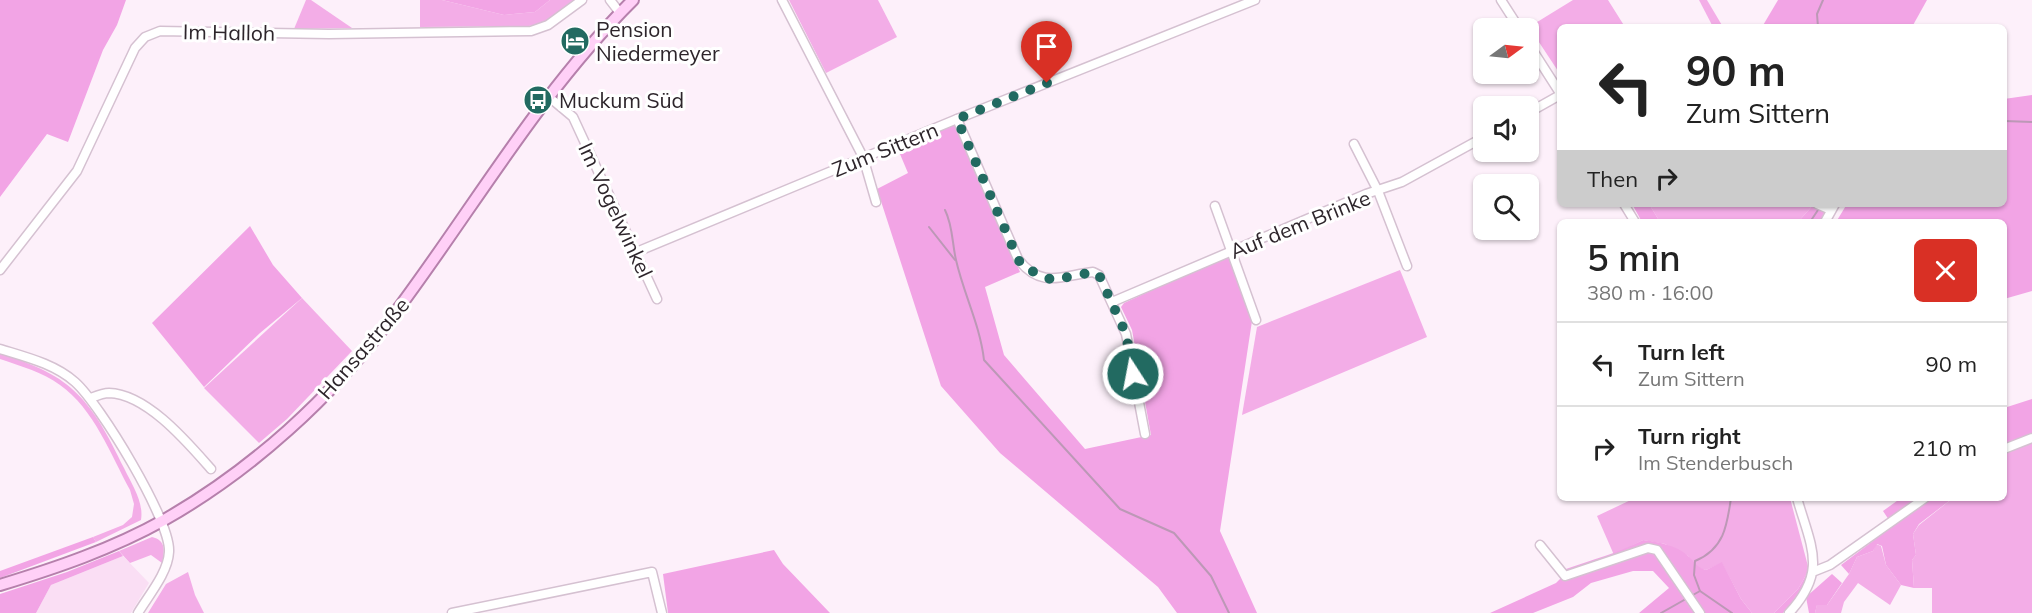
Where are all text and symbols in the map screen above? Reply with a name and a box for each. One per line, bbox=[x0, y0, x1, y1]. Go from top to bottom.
place label: Pension Niedermeyer bbox=[596, 16, 720, 66]
street label: Im Halloh bbox=[183, 18, 275, 46]
north arrow bbox=[1473, 18, 1539, 84]
map controls bbox=[1473, 18, 1539, 240]
pin bbox=[1021, 21, 1072, 83]
hotel icon: Pension Niedermeyer bbox=[559, 25, 591, 57]
icon: arrive bbox=[1030, 30, 1063, 63]
text: 90 m bbox=[1686, 44, 1786, 97]
icon: left bbox=[1587, 48, 1665, 126]
bus stop icon: Muckum Süd bbox=[522, 84, 554, 116]
place label: Muckum Süd bbox=[559, 87, 684, 113]
button: sound bbox=[1473, 96, 1539, 162]
text: Zum Sittern bbox=[1686, 96, 1830, 130]
street label: Zum Sittern bbox=[828, 116, 942, 182]
street label: Im Vogelwinkel bbox=[573, 138, 659, 282]
icon: right bbox=[1650, 162, 1683, 195]
text: Then bbox=[1587, 165, 1638, 193]
button: search bbox=[1473, 174, 1539, 240]
street label: Auf dem Brinke bbox=[1226, 184, 1374, 264]
text: 5 min bbox=[1587, 235, 1681, 280]
button: close bbox=[1914, 239, 1977, 302]
text: 380 m · 16:00 bbox=[1587, 280, 1713, 305]
street label: Hansastraße bbox=[312, 292, 414, 404]
text: Turn left bbox=[1638, 338, 1725, 366]
position arrow bbox=[1101, 342, 1165, 406]
icon: left bbox=[1587, 348, 1620, 381]
text: 90 m bbox=[1926, 350, 1977, 378]
text: Zum Sittern bbox=[1638, 366, 1745, 391]
text: Turn right bbox=[1638, 422, 1741, 450]
icon: right bbox=[1587, 432, 1620, 465]
text: 210 m bbox=[1912, 434, 1977, 462]
text: Im Stenderbusch bbox=[1638, 450, 1793, 475]

